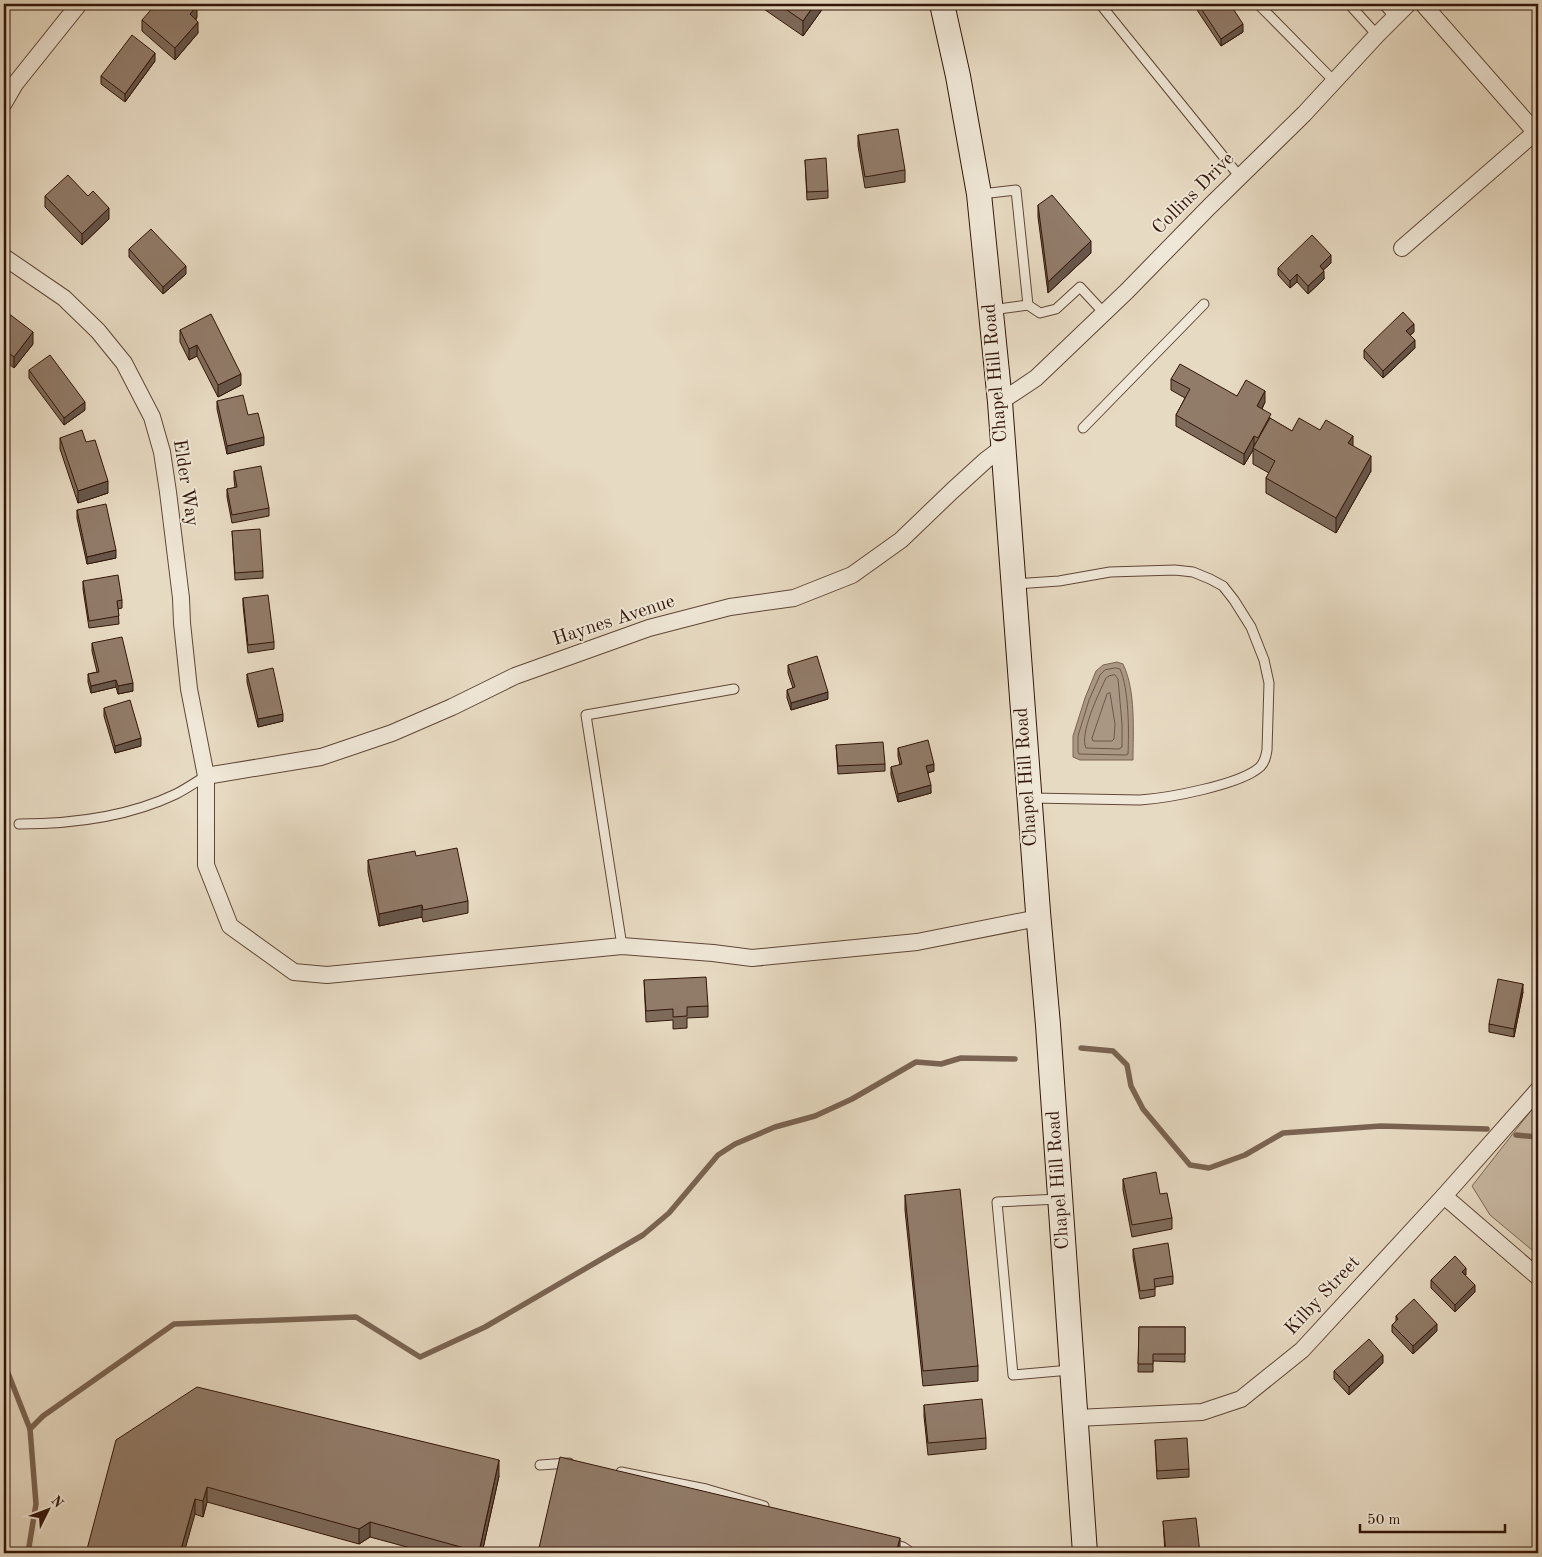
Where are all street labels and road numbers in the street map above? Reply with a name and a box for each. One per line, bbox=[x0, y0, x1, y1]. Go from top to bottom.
street label: Collins Drive bbox=[1149, 149, 1239, 239]
street label: Chapel Hill Road bbox=[980, 303, 1012, 443]
street label: Elder Way bbox=[169, 438, 201, 528]
street label: Haynes Avenue bbox=[551, 592, 677, 650]
street label: Chapel Hill Road bbox=[1013, 707, 1041, 847]
street label: Chapel Hill Road bbox=[1045, 1110, 1073, 1250]
street label: Kilby Street bbox=[1282, 1253, 1364, 1339]

